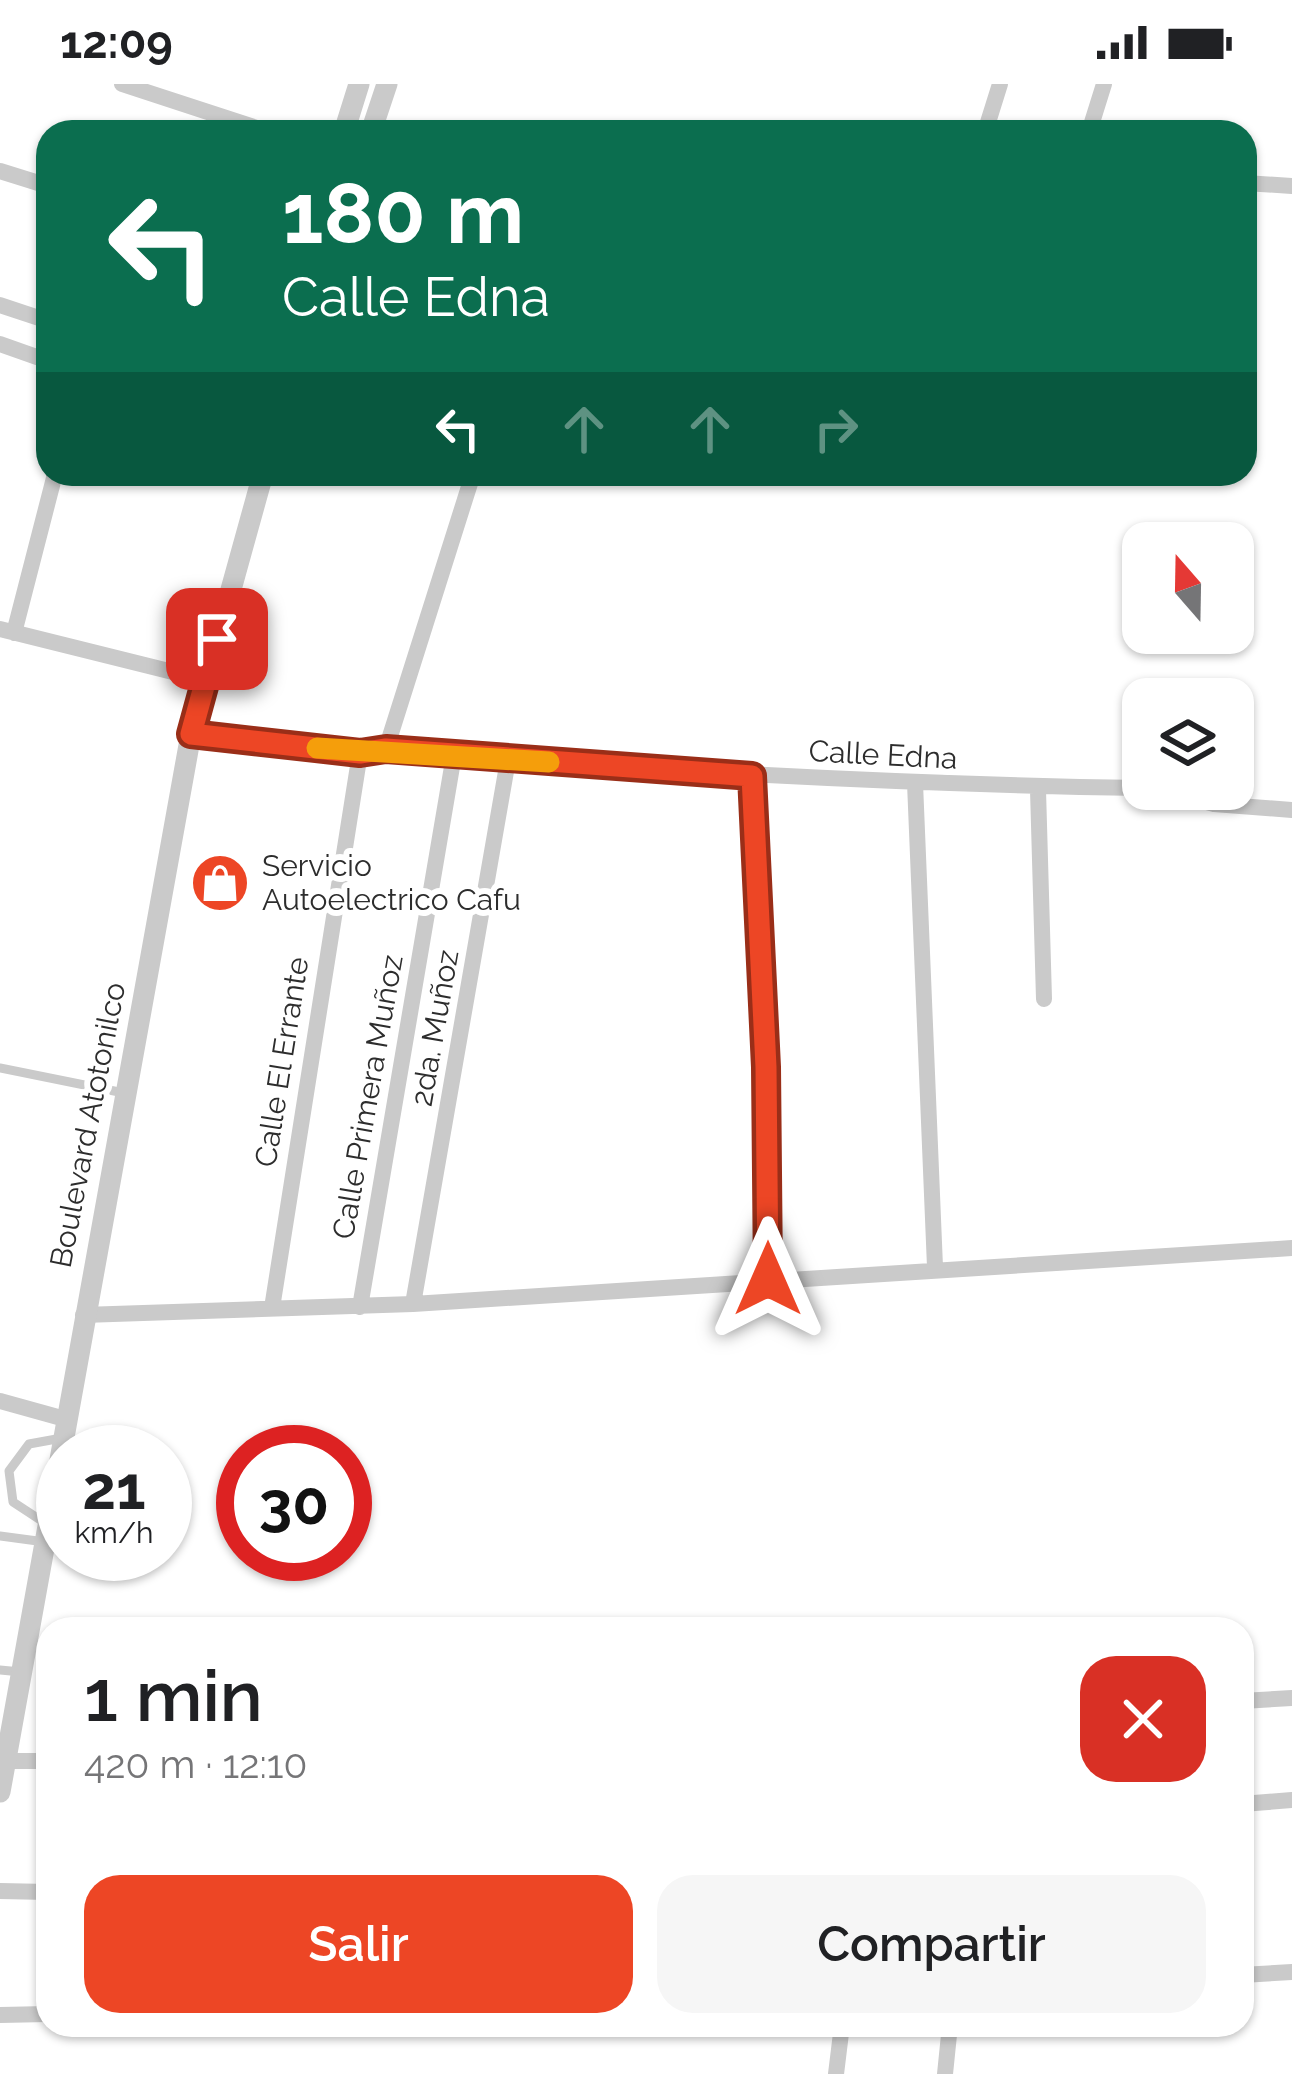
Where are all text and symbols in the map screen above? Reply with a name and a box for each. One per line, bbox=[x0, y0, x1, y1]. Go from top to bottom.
text: 12:09 bbox=[60, 16, 173, 69]
text: 180 m bbox=[282, 164, 524, 263]
icon: left bbox=[84, 168, 240, 324]
text: Calle Edna bbox=[282, 265, 550, 329]
icon: left bbox=[425, 396, 491, 462]
icon: ahead bbox=[551, 396, 617, 462]
icon: ahead bbox=[677, 396, 743, 462]
icon: right bbox=[803, 396, 869, 462]
north arrow bbox=[1122, 522, 1254, 654]
map controls bbox=[1122, 522, 1254, 810]
pin bbox=[166, 588, 268, 690]
icon: arrive bbox=[184, 606, 250, 672]
button: layers bbox=[1122, 678, 1254, 810]
street label: Calle Edna bbox=[808, 733, 958, 776]
place label: Servicio Autoelectrico Cafu bbox=[262, 848, 521, 917]
shop icon: Servicio Autoelectrico Cafu bbox=[189, 852, 251, 914]
street label: 2da. Muñoz bbox=[404, 947, 465, 1109]
street label: Calle Primera Muñoz bbox=[325, 952, 410, 1242]
street label: Calle El Errante bbox=[248, 955, 315, 1169]
street label: Boulevard Atotonilco bbox=[43, 979, 132, 1270]
position arrow bbox=[705, 1216, 831, 1342]
speed limit sign: 30 bbox=[216, 1425, 372, 1581]
text: 21 bbox=[82, 1453, 146, 1523]
text: km/h bbox=[74, 1515, 154, 1550]
text: 1 min bbox=[84, 1653, 263, 1738]
button: close bbox=[1080, 1656, 1206, 1782]
text: 420 m · 12:10 bbox=[84, 1741, 307, 1787]
button: Salir bbox=[84, 1875, 633, 2013]
button: Compartir bbox=[657, 1875, 1206, 2013]

